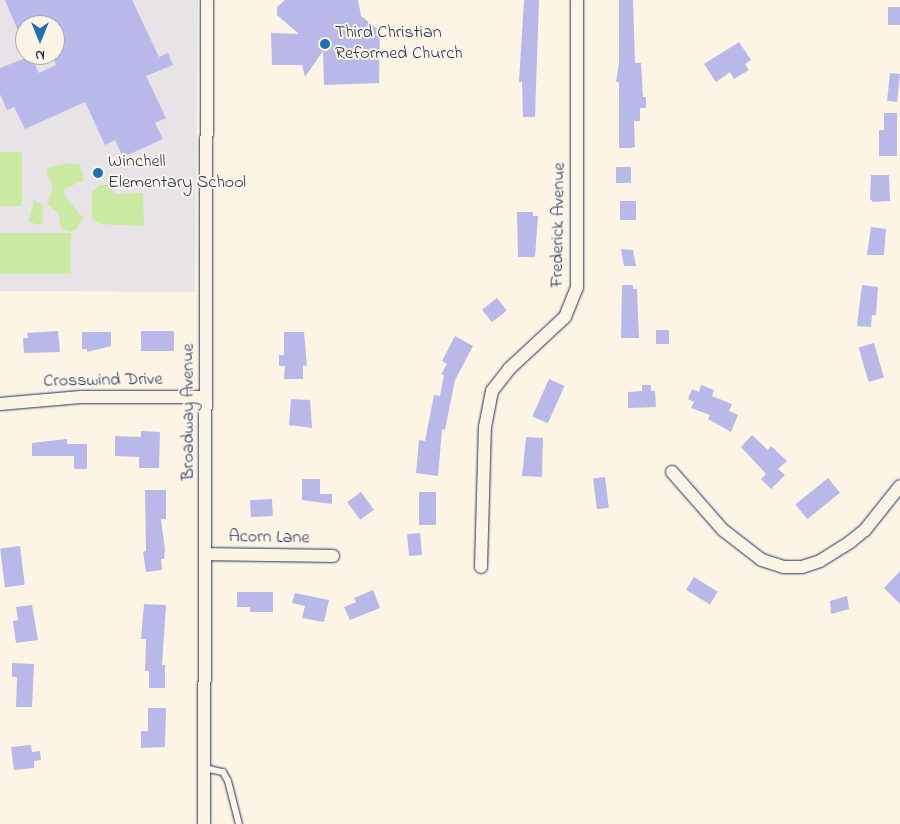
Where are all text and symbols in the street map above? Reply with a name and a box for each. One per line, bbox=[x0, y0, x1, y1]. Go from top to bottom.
north arrow bbox=[15, 15, 65, 65]
place label: Third Christian Reformed Church bbox=[335, 23, 463, 66]
marker: Third Christian Reformed Church bbox=[319, 38, 331, 50]
text: N bbox=[35, 44, 45, 65]
place label: Winchell Elementary School bbox=[108, 152, 246, 194]
street label: Frederick Avenue bbox=[547, 162, 571, 288]
marker: Winchell Elementary School bbox=[92, 167, 104, 179]
street label: Broadway Avenue bbox=[178, 344, 200, 480]
street label: Crosswind Drive bbox=[43, 369, 163, 393]
street label: Acorn Lane bbox=[228, 526, 310, 550]

